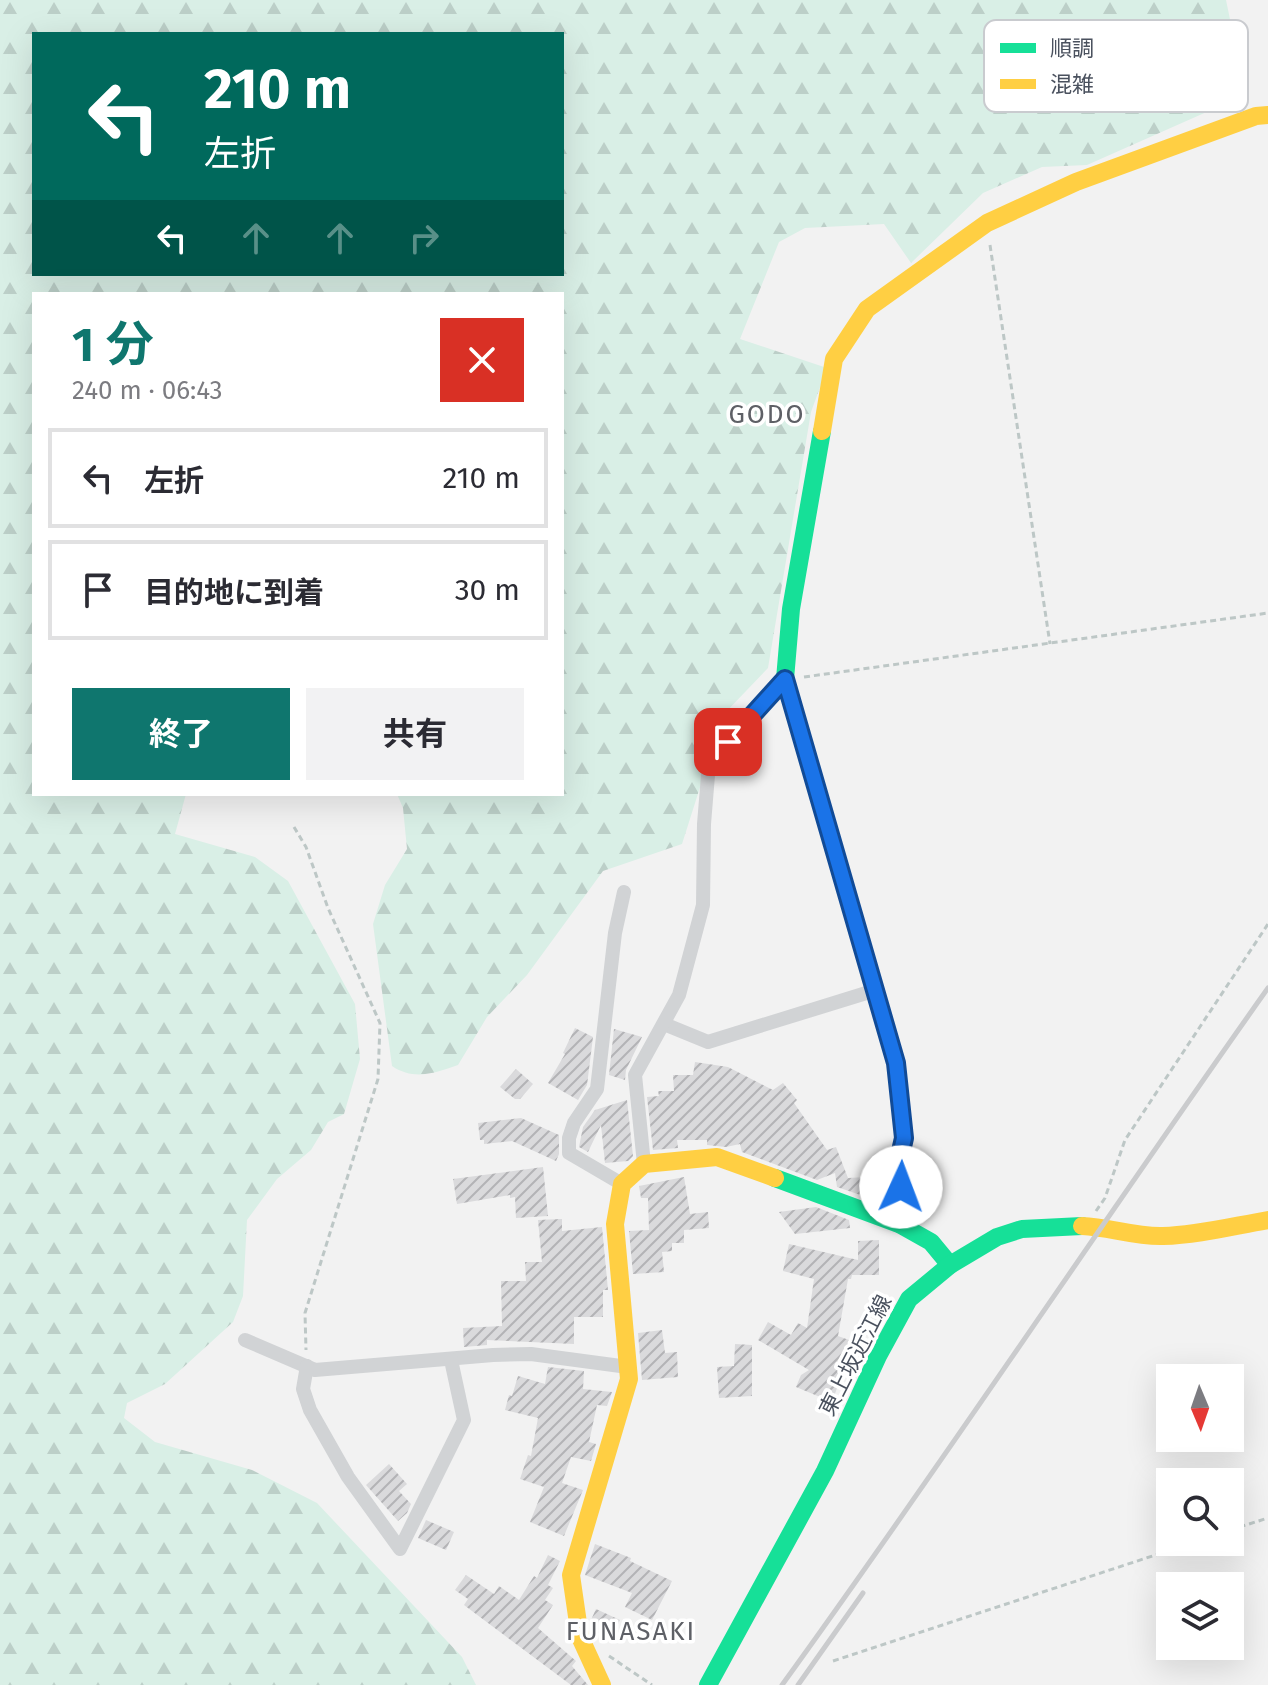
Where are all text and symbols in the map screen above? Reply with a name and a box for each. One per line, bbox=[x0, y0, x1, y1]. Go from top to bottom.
legend bbox=[984, 20, 1248, 112]
text: 順調 bbox=[1050, 35, 1094, 62]
text: 210 m bbox=[204, 56, 351, 123]
icon: left bbox=[72, 64, 176, 168]
text: 混雑 bbox=[1050, 71, 1094, 98]
text: 左折 bbox=[204, 132, 276, 176]
icon: left bbox=[150, 216, 194, 260]
icon: ahead bbox=[234, 216, 278, 260]
icon: ahead bbox=[318, 216, 362, 260]
icon: right bbox=[402, 216, 446, 260]
text: 1 分 bbox=[72, 316, 154, 374]
button: close bbox=[440, 318, 524, 402]
text: 240 m · 06:43 bbox=[72, 375, 223, 406]
district label: GODO bbox=[728, 399, 806, 430]
icon: left bbox=[76, 456, 120, 500]
text: 210 m bbox=[443, 460, 520, 496]
text: 左折 bbox=[144, 463, 204, 499]
icon: arrive bbox=[76, 568, 120, 612]
text: 30 m bbox=[455, 572, 520, 608]
text: 目的地に到着 bbox=[144, 575, 324, 611]
button: 終了 bbox=[72, 688, 290, 780]
button: 共有 bbox=[306, 688, 524, 780]
pin bbox=[694, 708, 762, 776]
icon: arrive bbox=[706, 720, 750, 764]
position arrow bbox=[859, 1145, 943, 1229]
street label: 東上坂近江線 bbox=[813, 1290, 897, 1420]
north arrow bbox=[1156, 1364, 1244, 1452]
map controls bbox=[1156, 1364, 1244, 1660]
button: search bbox=[1156, 1468, 1244, 1556]
button: layers bbox=[1156, 1572, 1244, 1660]
district label: FUNASAKI bbox=[566, 1616, 696, 1647]

